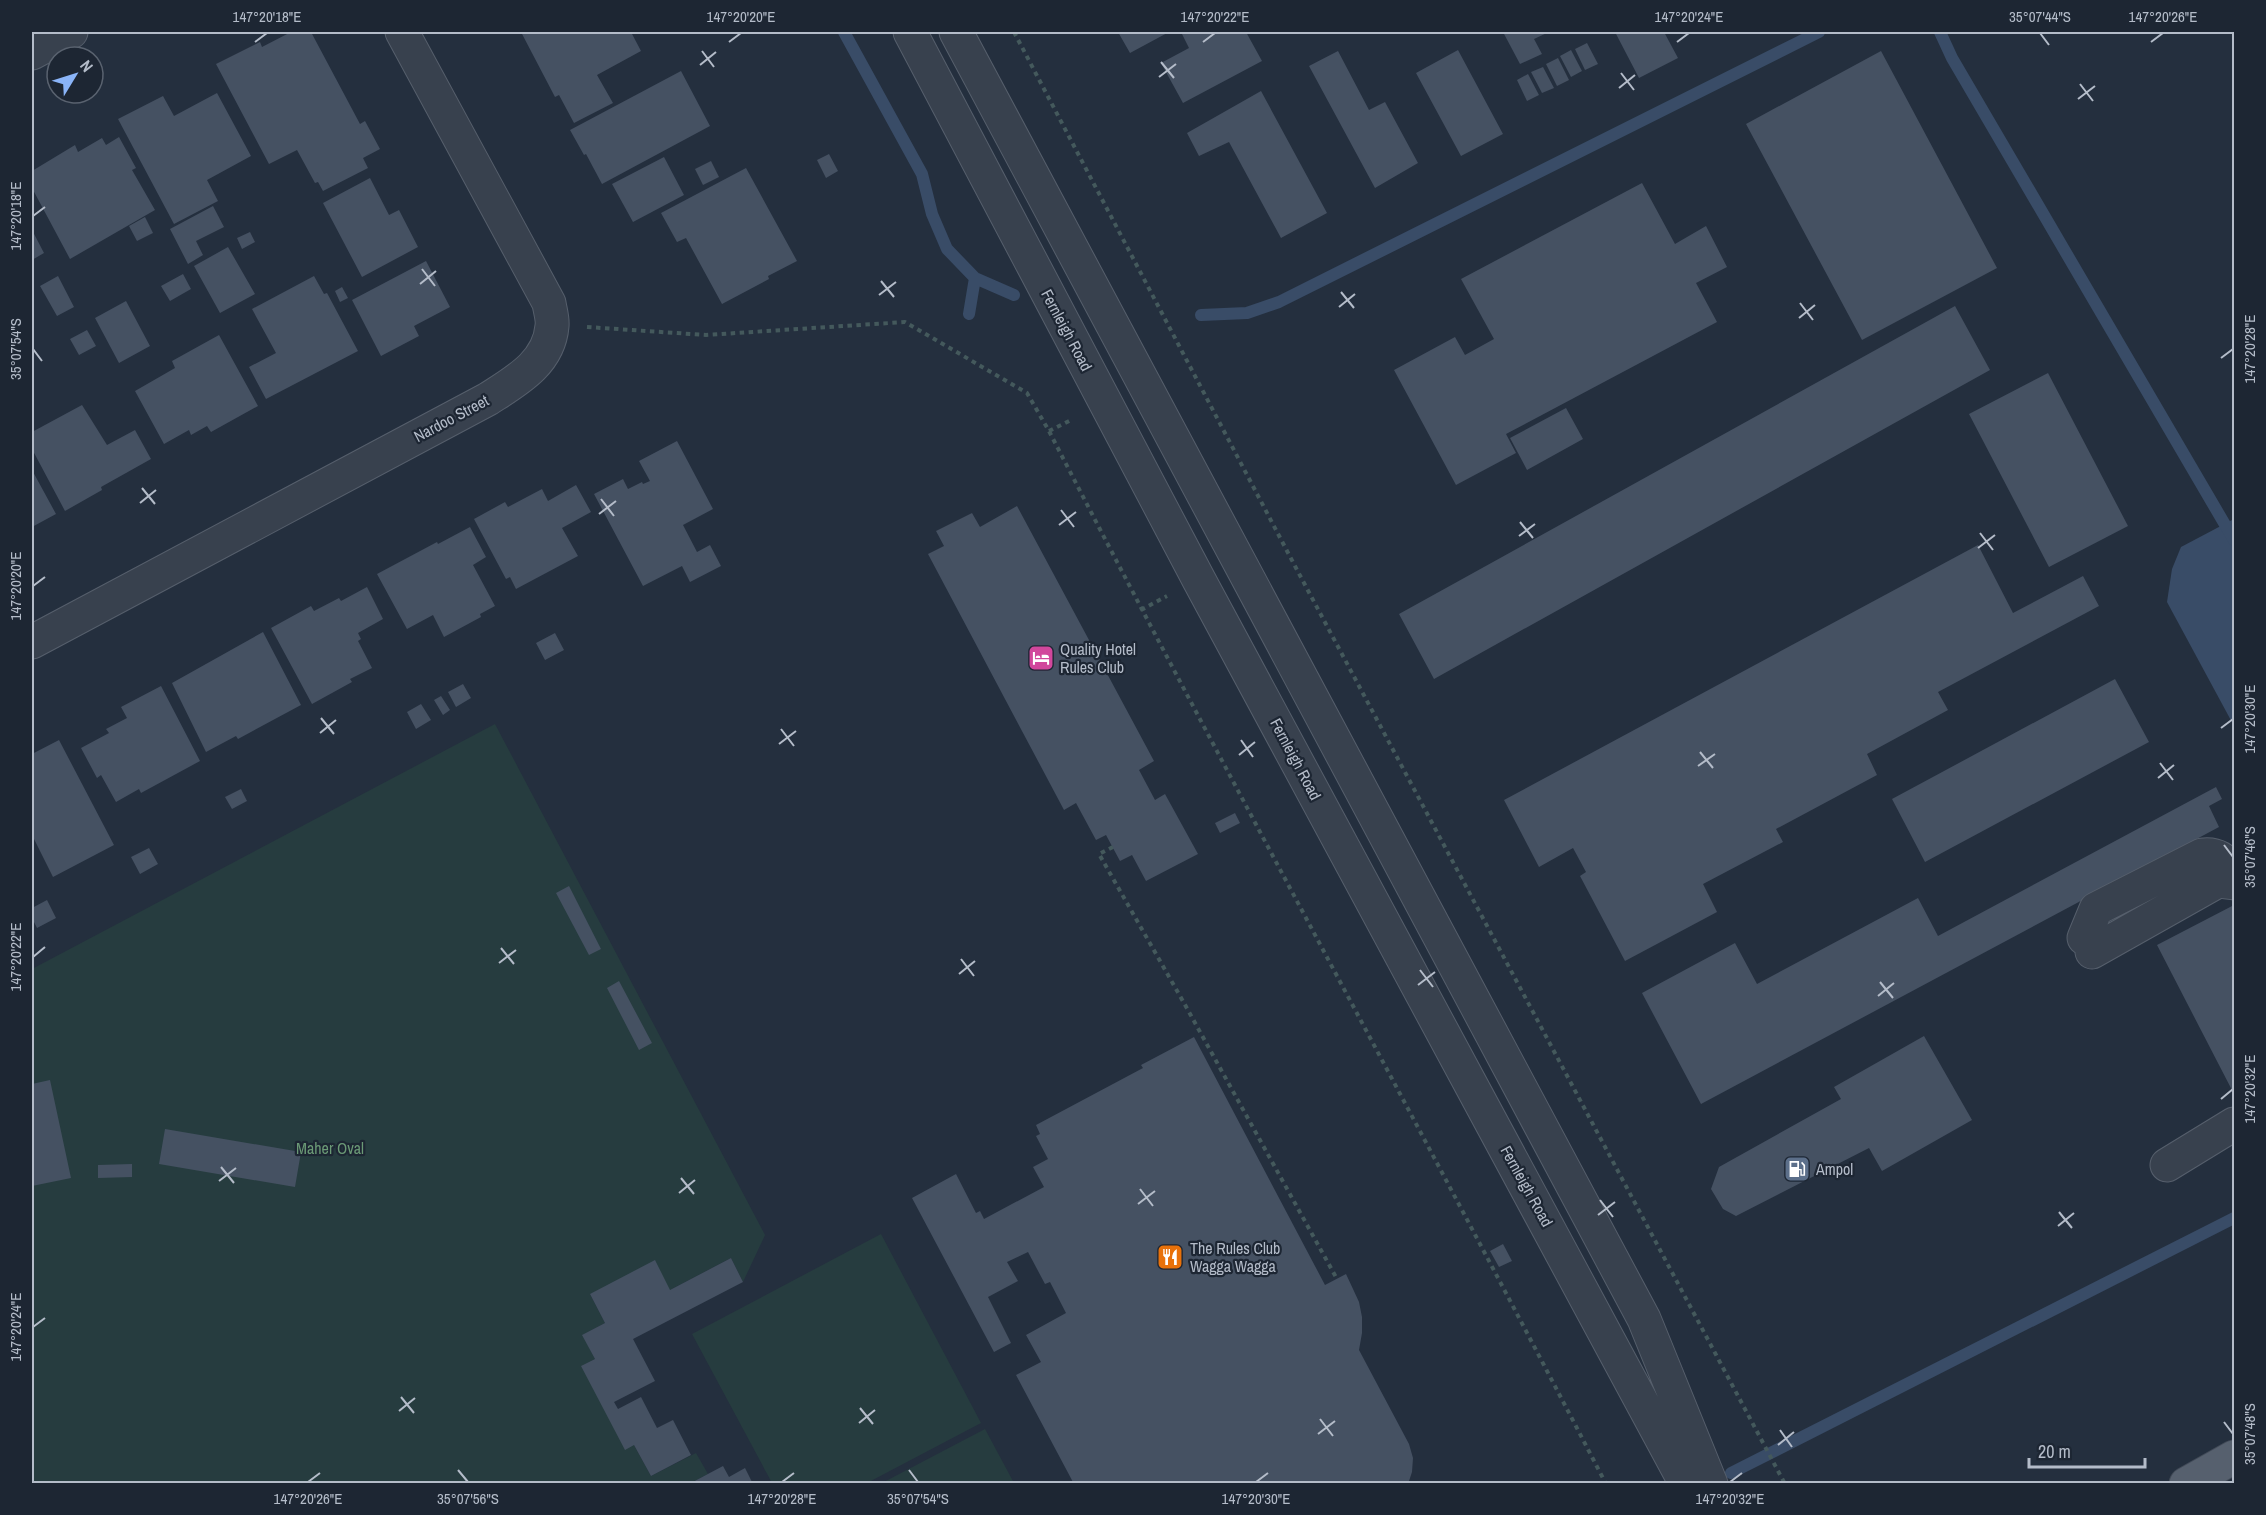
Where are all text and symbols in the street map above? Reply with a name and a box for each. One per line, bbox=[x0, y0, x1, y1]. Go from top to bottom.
text: 147°20'18"E bbox=[233, 6, 301, 27]
text: 147°20'20"E bbox=[707, 6, 775, 27]
text: 147°20'22"E bbox=[1181, 6, 1249, 27]
text: 147°20'24"E bbox=[1655, 6, 1723, 27]
text: 35°07'44"S bbox=[2009, 6, 2071, 27]
text: 147°20'26"E bbox=[2129, 6, 2197, 27]
north arrow bbox=[45, 45, 105, 105]
text: N bbox=[75, 55, 98, 76]
text: 147°20'18"E bbox=[5, 182, 26, 250]
street label: Fernleigh Road bbox=[1036, 285, 1098, 375]
text: 147°20'28"E bbox=[2239, 315, 2260, 383]
text: 35°07'54"S bbox=[5, 318, 26, 380]
street label: Nardoo Street bbox=[410, 389, 493, 447]
text: 147°20'20"E bbox=[5, 552, 26, 620]
place label: Quality Hotel Rules Club bbox=[1060, 638, 1136, 678]
hotel icon: Quality Hotel Rules Club bbox=[1026, 643, 1056, 673]
text: 147°20'30"E bbox=[2239, 685, 2260, 753]
street label: Fernleigh Road bbox=[1265, 714, 1327, 804]
text: 35°07'46"S bbox=[2239, 826, 2260, 888]
text: 147°20'22"E bbox=[5, 923, 26, 991]
text: 147°20'32"E bbox=[2239, 1055, 2260, 1123]
park label: Maher Oval bbox=[296, 1137, 364, 1159]
street label: Fernleigh Road bbox=[1496, 1141, 1558, 1231]
fuel station icon: Ampol bbox=[1782, 1154, 1812, 1184]
place label: Ampol bbox=[1815, 1158, 1853, 1180]
place label: The Rules Club Wagga Wagga bbox=[1190, 1237, 1280, 1277]
restaurant icon: The Rules Club Wagga Wagga bbox=[1155, 1242, 1185, 1272]
text: 147°20'24"E bbox=[5, 1293, 26, 1361]
text: 35°07'48"S bbox=[2239, 1403, 2260, 1465]
scale bar bbox=[2029, 1431, 2144, 1469]
text: 20 m bbox=[2038, 1439, 2071, 1464]
text: 147°20'26"E bbox=[274, 1488, 342, 1509]
text: 35°07'56"S bbox=[437, 1488, 499, 1509]
text: 147°20'28"E bbox=[748, 1488, 816, 1509]
text: 35°07'54"S bbox=[887, 1488, 949, 1509]
text: 147°20'30"E bbox=[1222, 1488, 1290, 1509]
text: 147°20'32"E bbox=[1696, 1488, 1764, 1509]

